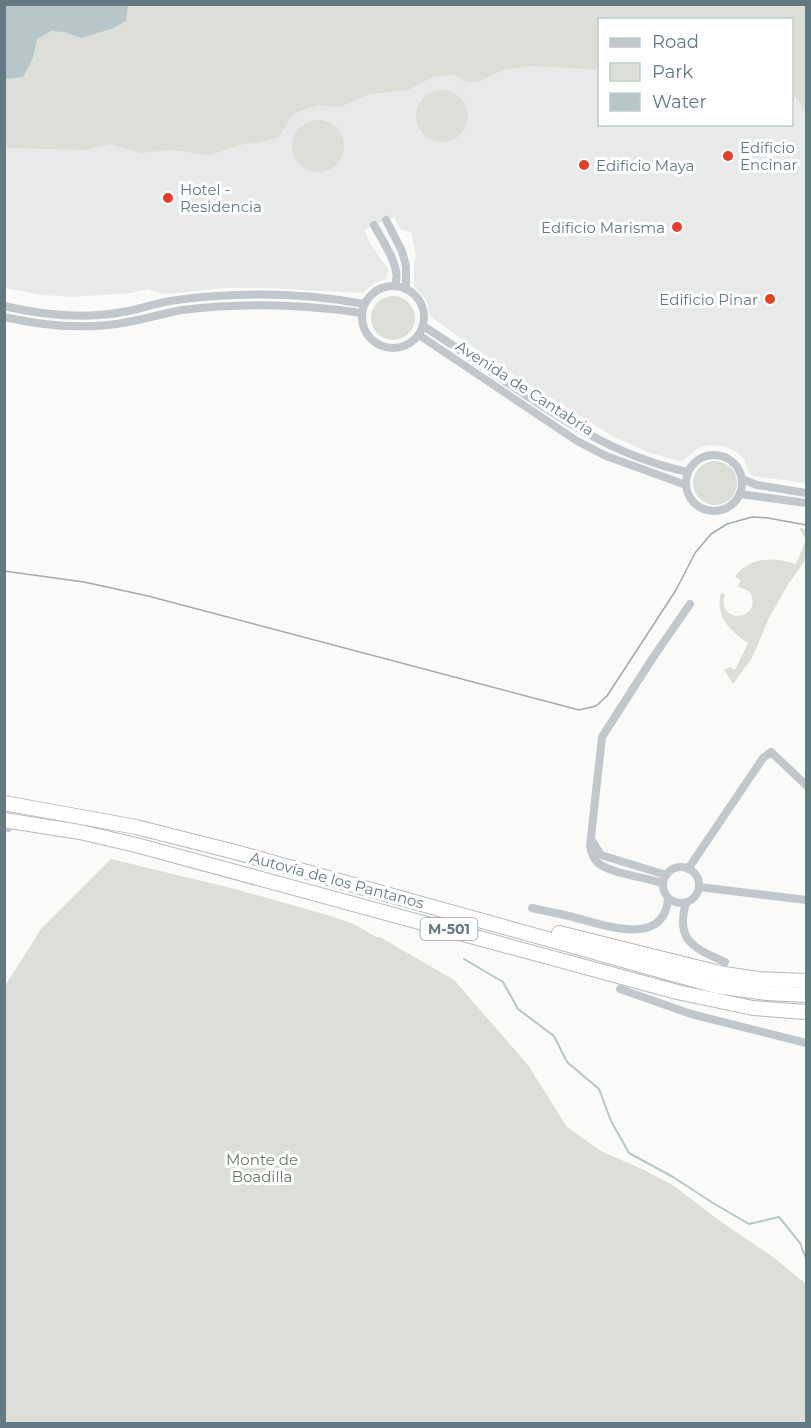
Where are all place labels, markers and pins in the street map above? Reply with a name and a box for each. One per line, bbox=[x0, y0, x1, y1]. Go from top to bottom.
place label: Edificio Encinar bbox=[740, 138, 798, 174]
marker: Edificio Encinar bbox=[721, 149, 735, 163]
place label: Edificio Maya bbox=[596, 156, 694, 175]
marker: Edificio Maya bbox=[577, 158, 591, 172]
place label: Hotel - Residencia bbox=[180, 180, 262, 216]
marker: Hotel - Residencia bbox=[161, 191, 175, 205]
place label: Edificio Marisma bbox=[541, 218, 665, 237]
marker: Edificio Marisma bbox=[670, 220, 684, 234]
place label: Edificio Pinar bbox=[659, 290, 758, 309]
marker: Edificio Pinar bbox=[763, 292, 777, 306]

